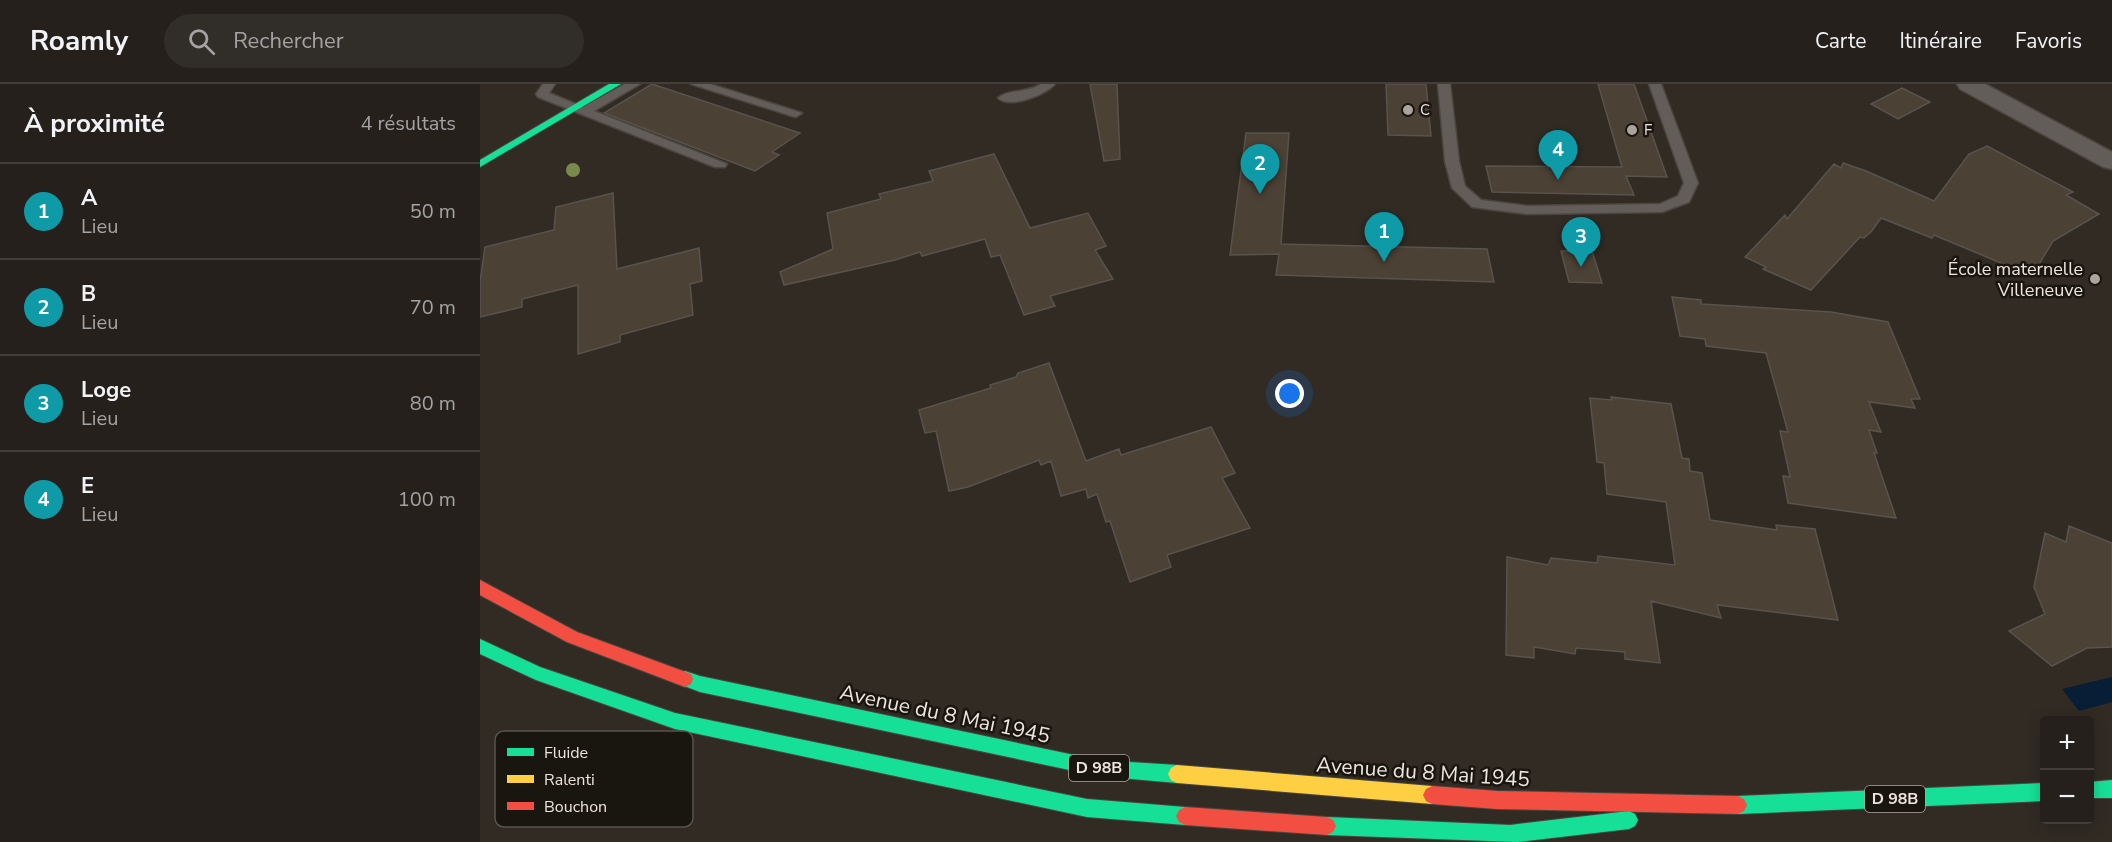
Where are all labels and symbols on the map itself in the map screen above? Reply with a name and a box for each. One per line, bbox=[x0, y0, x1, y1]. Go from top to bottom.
place label: C bbox=[1420, 100, 1430, 120]
marker: C bbox=[1401, 103, 1415, 117]
place label: F bbox=[1644, 120, 1652, 140]
marker: F bbox=[1625, 123, 1639, 137]
pin: 4 bbox=[1538, 130, 1578, 180]
pin: 2 bbox=[1240, 144, 1280, 194]
pin: 1 bbox=[1364, 212, 1404, 262]
pin: 3 bbox=[1562, 218, 1600, 267]
place label: École maternelle Villeneuve bbox=[1948, 257, 2083, 302]
marker: École maternelle Villeneuve bbox=[2088, 272, 2102, 286]
your location bbox=[1275, 379, 1304, 408]
street label: Avenue du 8 Mai 1945 bbox=[837, 678, 1053, 750]
legend bbox=[495, 731, 693, 827]
text: Fluide bbox=[544, 742, 588, 764]
street label: Avenue du 8 Mai 1945 bbox=[1315, 751, 1531, 793]
road number: D 98B bbox=[1069, 755, 1129, 781]
text: Ralenti bbox=[544, 769, 595, 791]
road number: D 98B bbox=[1865, 786, 1925, 812]
text: Bouchon bbox=[544, 796, 607, 818]

